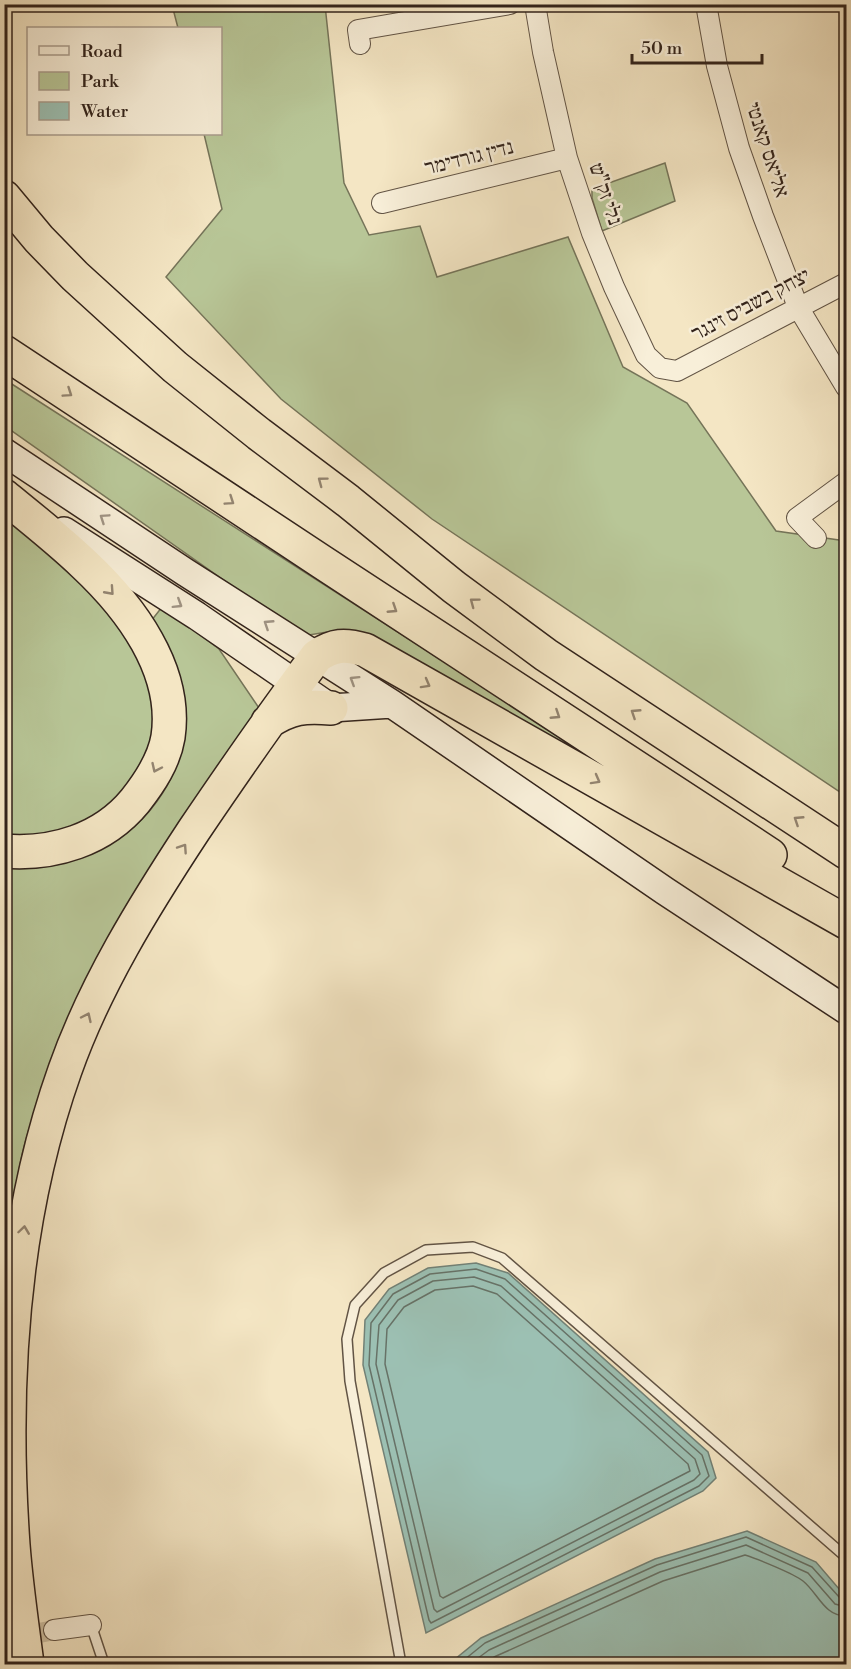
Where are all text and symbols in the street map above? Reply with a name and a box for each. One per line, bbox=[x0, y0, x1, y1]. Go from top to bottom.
legend bbox=[27, 27, 222, 135]
scale bar bbox=[632, 27, 762, 65]
text: 50 m bbox=[641, 37, 683, 60]
text: Road bbox=[81, 40, 124, 63]
text: Park bbox=[81, 70, 120, 93]
street label: אליאס קאנטי bbox=[739, 99, 795, 201]
text: Water bbox=[80, 100, 129, 123]
street label: נדין גורדימר bbox=[422, 134, 516, 182]
street label: נלי זק"ש bbox=[582, 159, 628, 229]
street label: יצחק בשביס זינגר bbox=[687, 263, 815, 347]
one-way arrow bbox=[61, 386, 72, 397]
one-way arrow bbox=[317, 477, 328, 488]
one-way arrow bbox=[224, 494, 234, 506]
one-way arrow bbox=[100, 514, 111, 525]
one-way arrow bbox=[103, 585, 114, 595]
one-way arrow bbox=[171, 597, 182, 608]
one-way arrow bbox=[470, 598, 481, 609]
one-way arrow bbox=[387, 601, 397, 613]
one-way arrow bbox=[263, 621, 274, 632]
one-way arrow bbox=[350, 676, 361, 687]
one-way arrow bbox=[420, 677, 430, 688]
one-way arrow bbox=[550, 708, 560, 720]
one-way arrow bbox=[630, 710, 641, 721]
one-way arrow bbox=[152, 762, 164, 773]
one-way arrow bbox=[590, 773, 600, 784]
one-way arrow bbox=[793, 817, 804, 828]
one-way arrow bbox=[176, 843, 187, 854]
one-way arrow bbox=[80, 1013, 92, 1024]
one-way arrow bbox=[17, 1225, 29, 1234]

